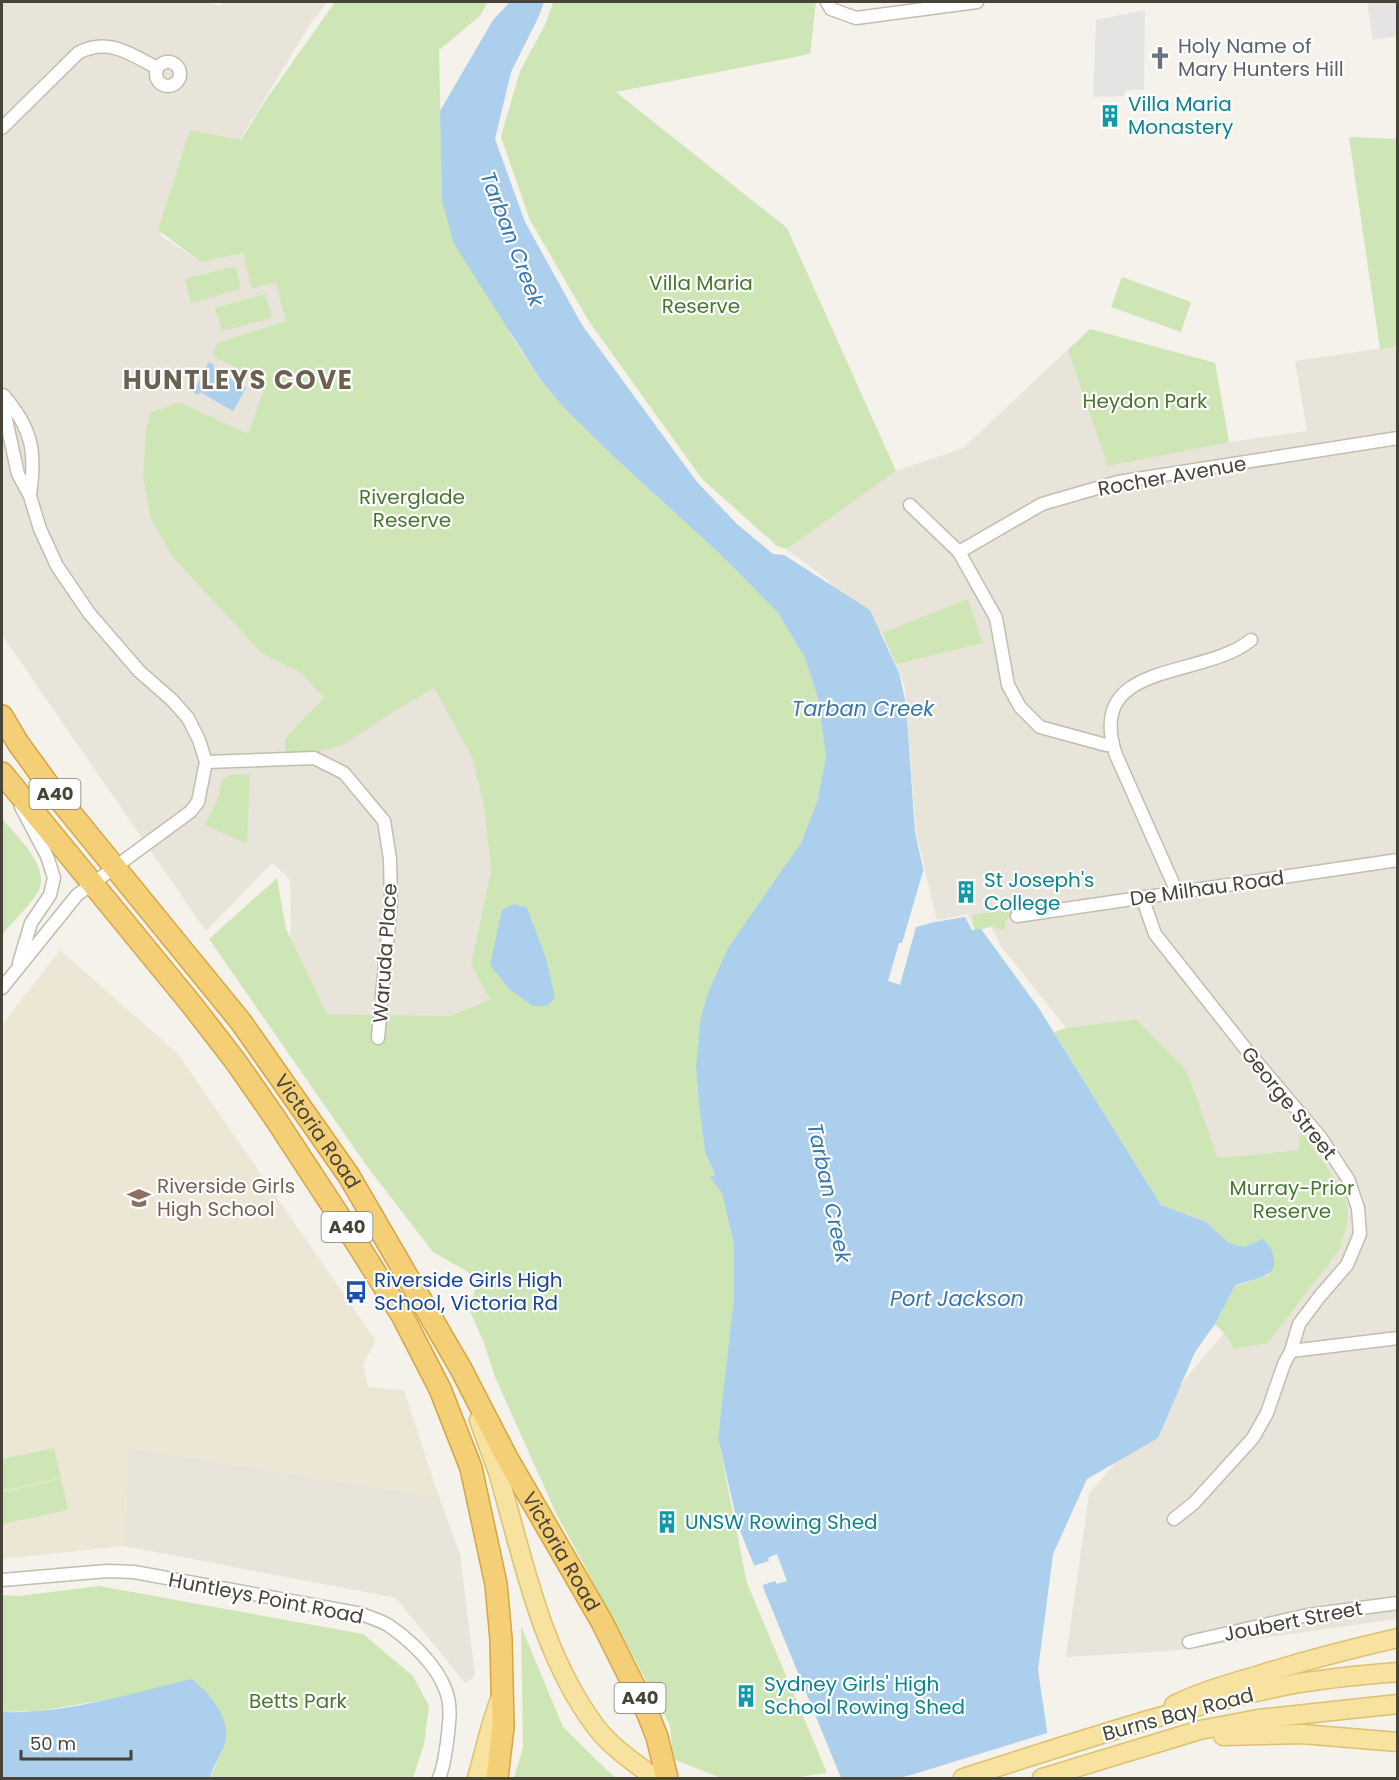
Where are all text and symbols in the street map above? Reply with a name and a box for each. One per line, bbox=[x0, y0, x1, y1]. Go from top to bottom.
place label: Holy Name of Mary Hunters Hill bbox=[1178, 32, 1344, 83]
church icon: Holy Name of Mary Hunters Hill bbox=[1147, 45, 1173, 71]
place label: Villa Maria Monastery bbox=[1128, 90, 1233, 141]
building icon: Villa Maria Monastery bbox=[1097, 103, 1123, 129]
water label: Tarban Creek bbox=[473, 167, 552, 312]
park label: Villa Maria Reserve bbox=[649, 269, 753, 320]
district label: HUNTLEYS COVE bbox=[123, 362, 353, 398]
park label: Heydon Park bbox=[1083, 387, 1208, 415]
street label: Rocher Avenue bbox=[1096, 449, 1248, 503]
park label: Riverglade Reserve bbox=[359, 483, 465, 534]
water label: Tarban Creek bbox=[792, 694, 935, 723]
road number: A40 bbox=[29, 779, 80, 809]
street label: De Milhau Road bbox=[1128, 863, 1286, 913]
place label: St Joseph's College bbox=[984, 866, 1095, 917]
building icon: St Joseph's College bbox=[953, 879, 979, 905]
street label: Waruda Place bbox=[366, 882, 404, 1024]
street label: George Street bbox=[1235, 1041, 1343, 1165]
street label: Victoria Road bbox=[268, 1068, 367, 1194]
water label: Tarban Creek bbox=[801, 1120, 859, 1267]
place label: Riverside Girls High School bbox=[157, 1172, 295, 1223]
park label: Murray-Prior Reserve bbox=[1230, 1174, 1354, 1225]
school or university icon: Riverside Girls High School bbox=[126, 1185, 152, 1211]
road number: A40 bbox=[322, 1212, 372, 1242]
place label: Riverside Girls High School, Victoria Rd bbox=[374, 1266, 563, 1317]
bus stop icon: Riverside Girls High School, Victoria Rd bbox=[343, 1279, 369, 1305]
water label: Port Jackson bbox=[890, 1284, 1024, 1313]
street label: Victoria Road bbox=[515, 1486, 607, 1616]
place label: UNSW Rowing Shed bbox=[685, 1508, 878, 1536]
building icon: UNSW Rowing Shed bbox=[654, 1509, 680, 1535]
street label: Huntleys Point Road bbox=[166, 1565, 366, 1631]
street label: Joubert Street bbox=[1221, 1594, 1365, 1648]
place label: Sydney Girls' High School Rowing Shed bbox=[764, 1670, 965, 1721]
street label: Burns Bay Road bbox=[1099, 1680, 1257, 1748]
road number: A40 bbox=[614, 1683, 666, 1713]
building icon: Sydney Girls' High School Rowing Shed bbox=[733, 1683, 759, 1709]
park label: Betts Park bbox=[249, 1687, 348, 1715]
scale bar bbox=[21, 1723, 130, 1761]
text: 50 m bbox=[30, 1731, 76, 1756]

